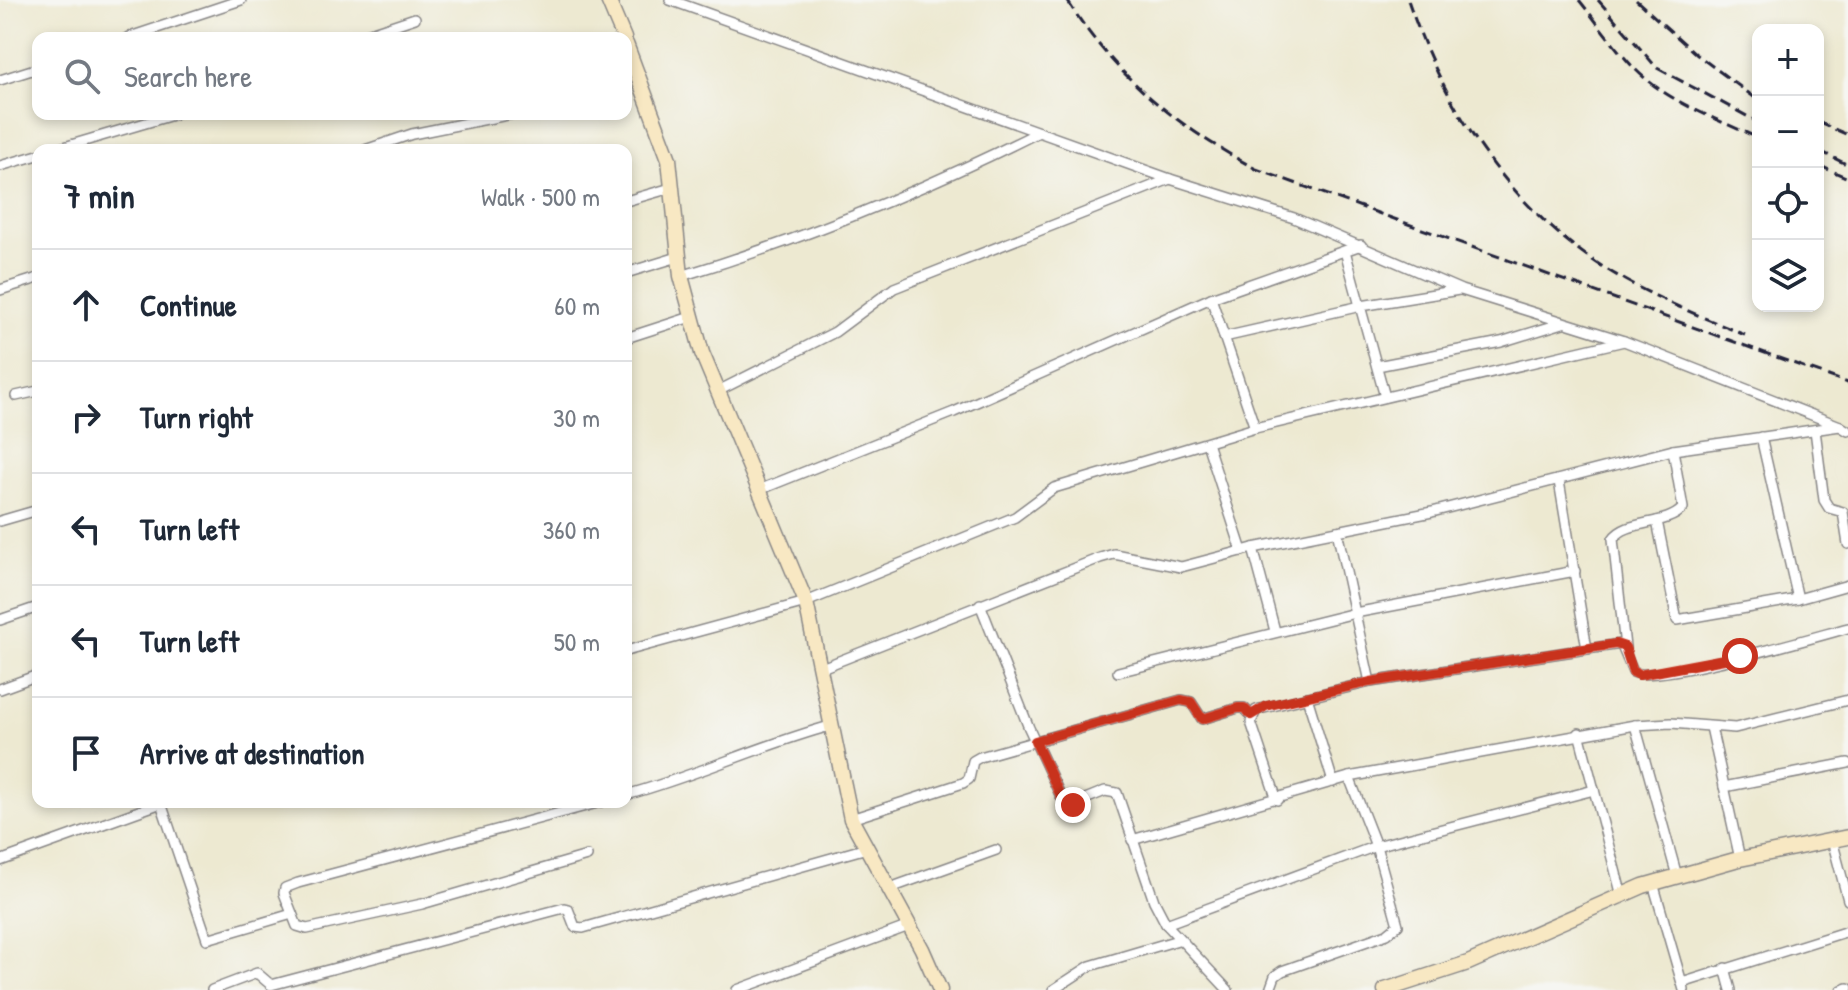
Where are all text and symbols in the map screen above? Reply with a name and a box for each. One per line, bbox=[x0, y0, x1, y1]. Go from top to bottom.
map controls bbox=[1752, 24, 1824, 312]
button: + bbox=[1752, 24, 1824, 96]
search box bbox=[32, 32, 632, 120]
icon: search bbox=[60, 54, 104, 98]
text: Search here bbox=[124, 56, 252, 96]
button: − bbox=[1752, 96, 1824, 168]
button: locate bbox=[1752, 168, 1824, 240]
text: 7 min bbox=[64, 173, 135, 219]
text: Walk · 500 m bbox=[481, 179, 600, 214]
button: layers bbox=[1752, 240, 1824, 312]
icon: ahead bbox=[64, 283, 108, 327]
text: Continue bbox=[140, 285, 237, 325]
text: 60 m bbox=[554, 288, 600, 323]
icon: right bbox=[64, 395, 108, 439]
text: Turn right bbox=[140, 397, 253, 437]
text: 30 m bbox=[553, 400, 600, 435]
icon: left bbox=[64, 507, 108, 551]
text: Turn left bbox=[140, 509, 239, 549]
text: 360 m bbox=[543, 512, 600, 547]
icon: left bbox=[64, 619, 108, 663]
text: Turn left bbox=[140, 621, 239, 661]
text: 50 m bbox=[554, 624, 600, 659]
route start bbox=[1722, 638, 1758, 674]
icon: arrive bbox=[64, 731, 108, 775]
text: Arrive at destination bbox=[140, 733, 365, 773]
route end bbox=[1055, 787, 1091, 823]

